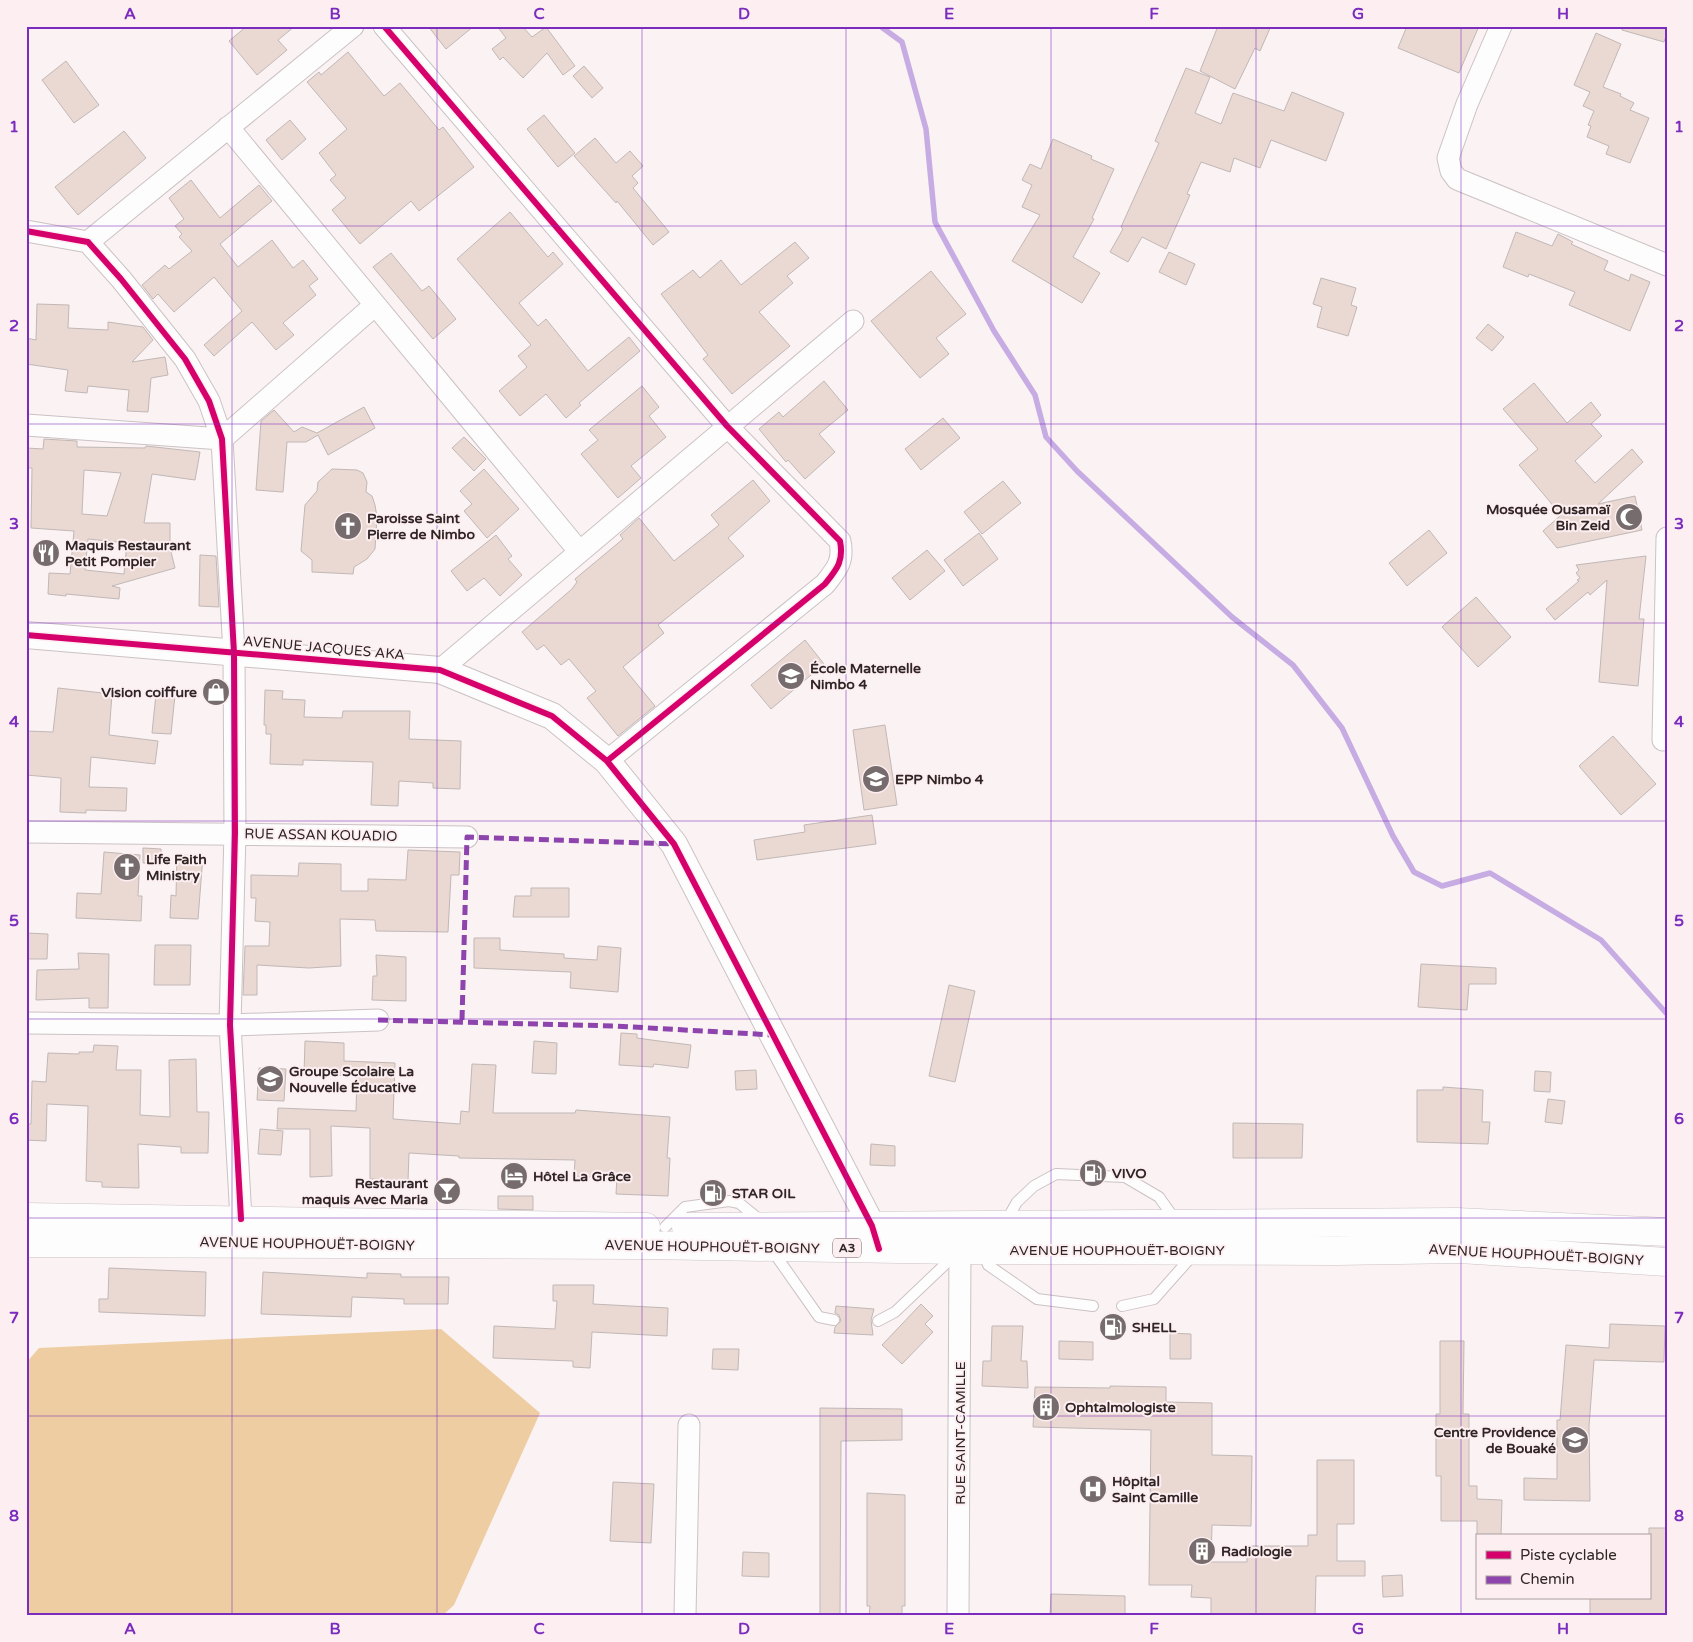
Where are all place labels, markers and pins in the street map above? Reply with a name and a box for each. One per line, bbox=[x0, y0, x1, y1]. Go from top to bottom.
place label: Mosquée Ousamaï Bin Zeid bbox=[1486, 501, 1611, 534]
mosque icon: Mosquée Ousamaï Bin Zeid bbox=[1614, 502, 1644, 532]
place label: Paroisse Saint Pierre de Nimbo bbox=[367, 510, 475, 543]
church icon: Paroisse Saint Pierre de Nimbo bbox=[333, 511, 363, 541]
place label: Maquis Restaurant Petit Pompier bbox=[65, 537, 191, 570]
restaurant icon: Maquis Restaurant Petit Pompier bbox=[31, 538, 61, 568]
place label: École Maternelle Nimbo 4 bbox=[810, 660, 921, 693]
school or university icon: École Maternelle Nimbo 4 bbox=[776, 661, 806, 691]
shop icon: Vision coiffure bbox=[201, 677, 231, 707]
place label: Vision coiffure bbox=[101, 684, 197, 701]
school or university icon: EPP Nimbo 4 bbox=[861, 764, 891, 794]
place label: EPP Nimbo 4 bbox=[895, 771, 984, 788]
place label: Life Faith Ministry bbox=[146, 851, 207, 884]
church icon: Life Faith Ministry bbox=[112, 852, 142, 882]
place label: Groupe Scolaire La Nouvelle Éducative bbox=[289, 1063, 416, 1096]
school or university icon: Groupe Scolaire La Nouvelle Éducative bbox=[255, 1064, 285, 1094]
fuel station icon: VIVO bbox=[1078, 1158, 1108, 1188]
hotel icon: Hôtel La Grâce bbox=[499, 1161, 529, 1191]
place label: VIVO bbox=[1112, 1165, 1147, 1182]
place label: Hôtel La Grâce bbox=[533, 1168, 631, 1185]
place label: Restaurant maquis Avec Maria bbox=[302, 1175, 429, 1208]
bar icon: Restaurant maquis Avec Maria bbox=[432, 1176, 462, 1206]
fuel station icon: STAR OIL bbox=[698, 1178, 728, 1208]
place label: STAR OIL bbox=[732, 1185, 796, 1202]
fuel station icon: SHELL bbox=[1098, 1312, 1128, 1342]
place label: SHELL bbox=[1132, 1319, 1177, 1336]
building icon: Ophtalmologiste bbox=[1031, 1392, 1061, 1422]
place label: Ophtalmologiste bbox=[1065, 1399, 1176, 1416]
place label: Centre Providence de Bouaké bbox=[1434, 1424, 1556, 1457]
school or university icon: Centre Providence de Bouaké bbox=[1560, 1425, 1590, 1455]
place label: Hôpital Saint Camille bbox=[1112, 1473, 1198, 1506]
hospital icon: Hôpital Saint Camille bbox=[1078, 1474, 1108, 1504]
building icon: Radiologie bbox=[1187, 1536, 1217, 1566]
place label: Radiologie bbox=[1221, 1543, 1292, 1560]

